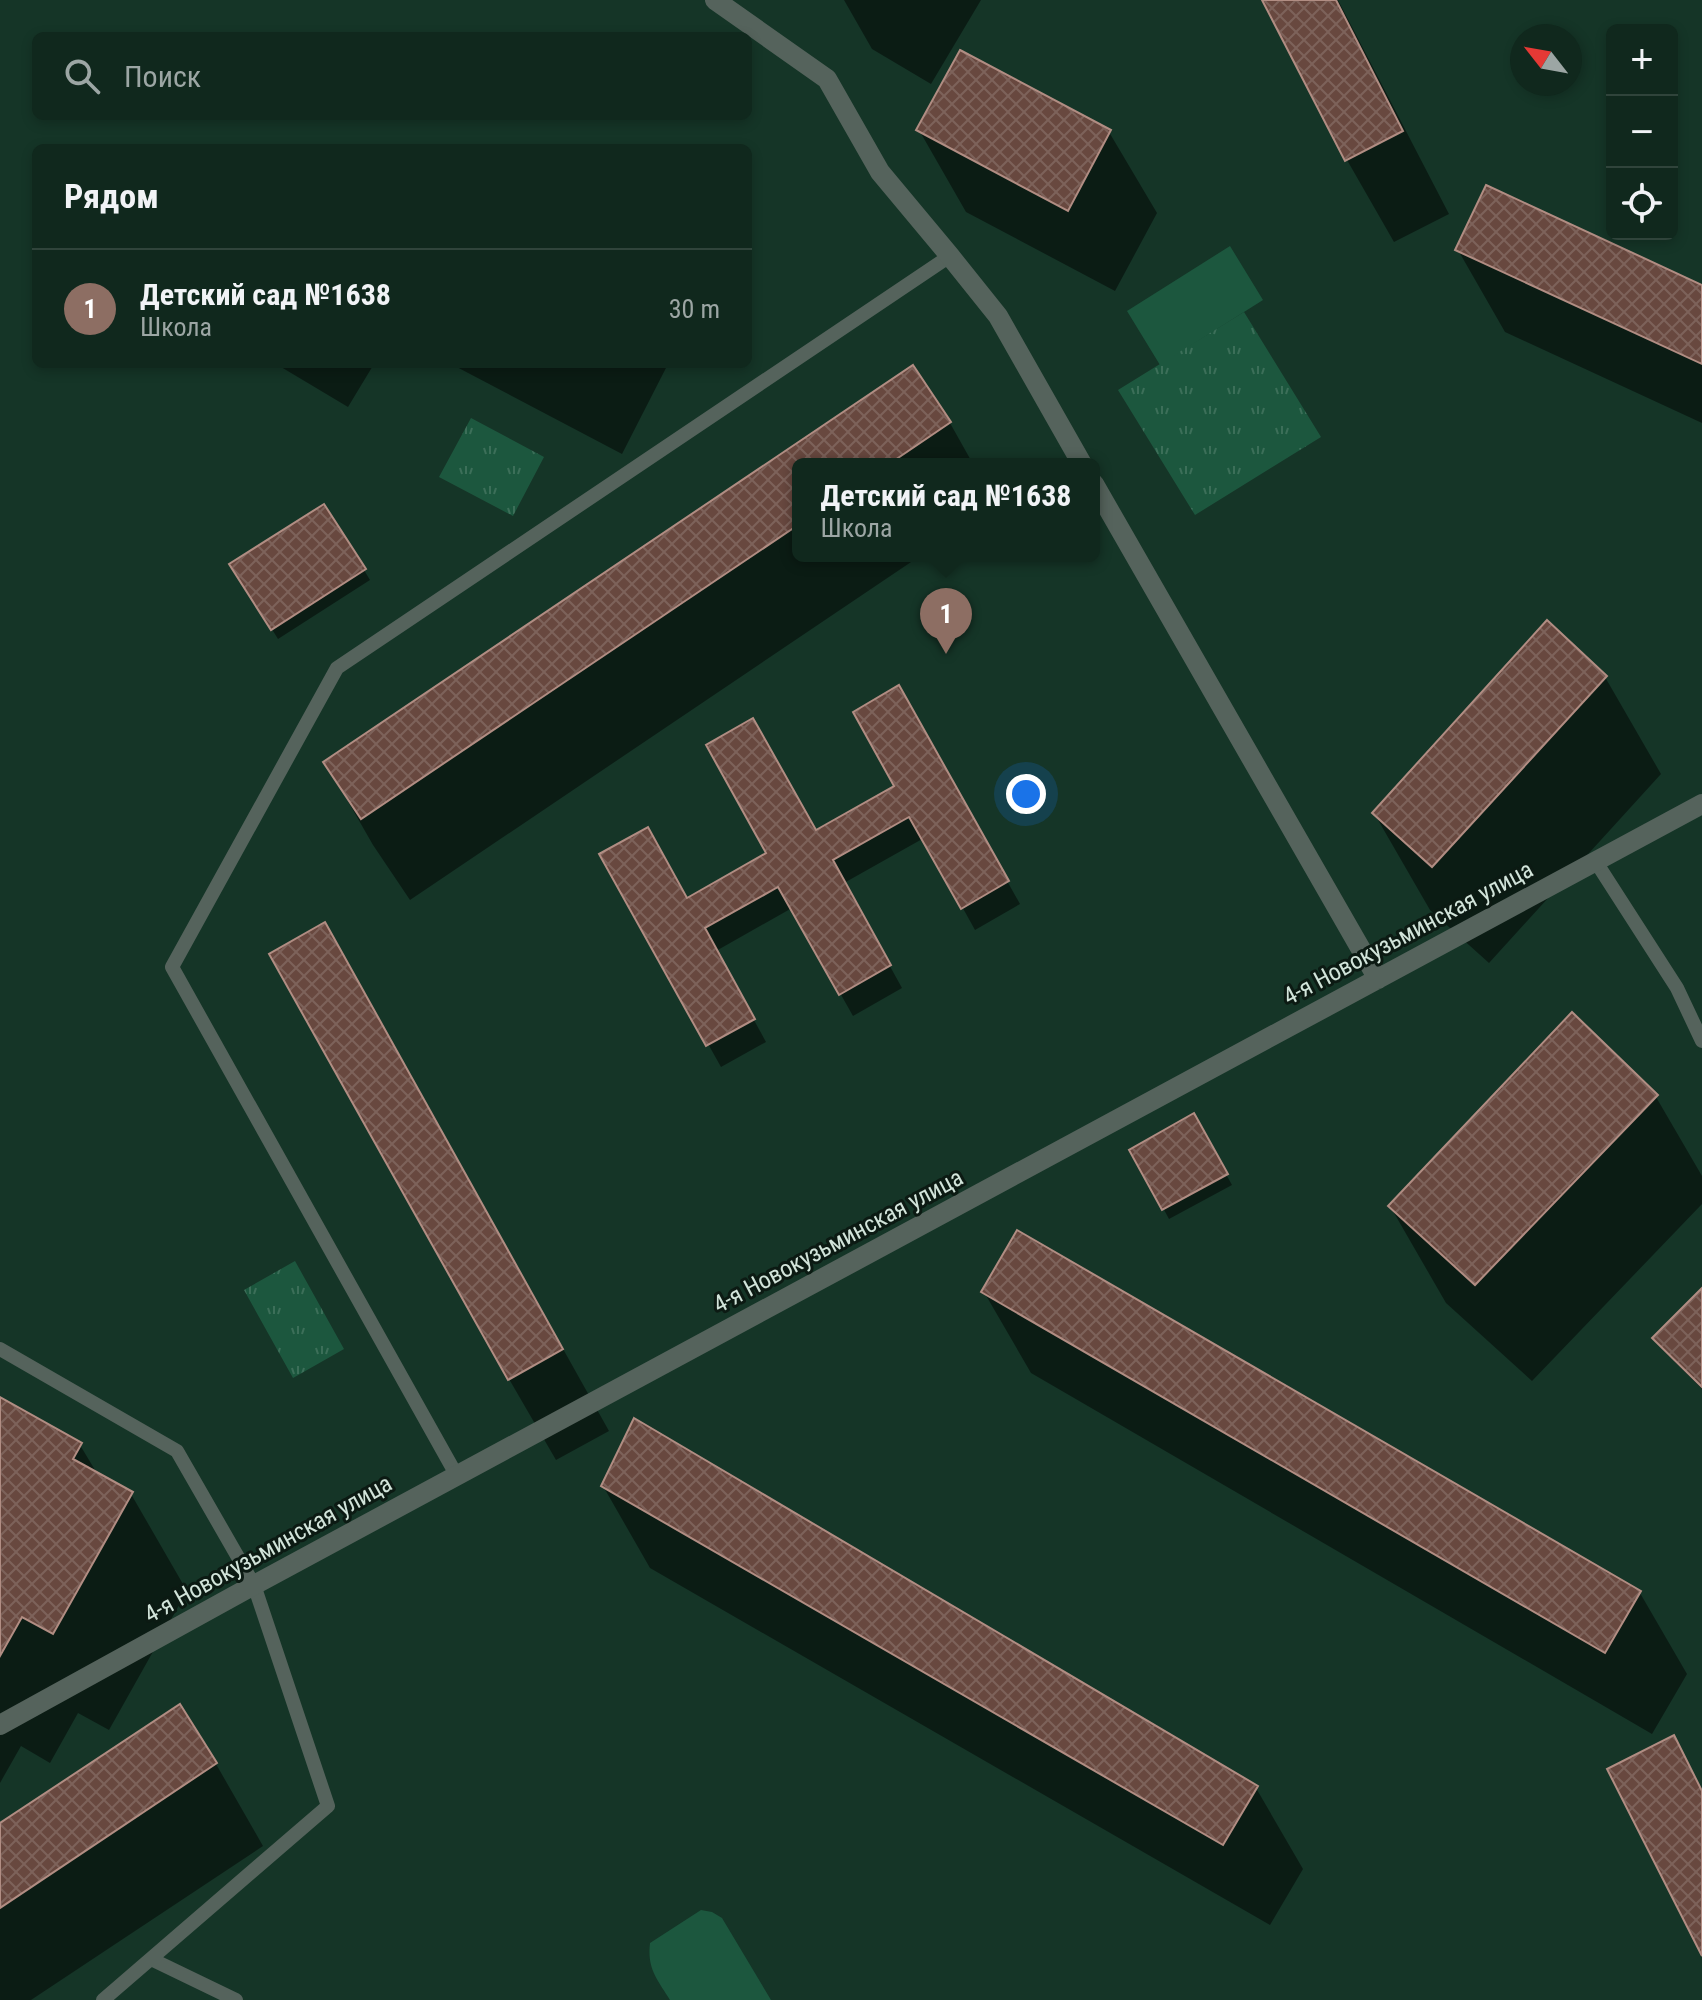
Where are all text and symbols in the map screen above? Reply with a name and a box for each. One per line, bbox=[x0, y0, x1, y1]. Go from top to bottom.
north arrow bbox=[1510, 24, 1582, 96]
map controls bbox=[1606, 24, 1678, 240]
button: + bbox=[1606, 24, 1678, 96]
search box bbox=[32, 32, 752, 120]
icon: search bbox=[60, 54, 104, 98]
text: Поиск bbox=[124, 59, 201, 94]
button: − bbox=[1606, 96, 1678, 168]
button: locate bbox=[1606, 168, 1678, 240]
text: Рядом bbox=[64, 176, 159, 216]
text: Детский сад №1638 bbox=[140, 277, 391, 312]
text: 1 bbox=[83, 294, 97, 324]
text: 30 m bbox=[669, 294, 720, 324]
text: Школа bbox=[140, 312, 212, 342]
popup bbox=[792, 458, 1100, 562]
text: Детский сад №1638 bbox=[821, 478, 1071, 513]
text: Школа bbox=[821, 513, 893, 543]
pin: 1 bbox=[920, 588, 972, 654]
your location bbox=[1006, 774, 1046, 814]
street label: 4-я Новокузьминская улица bbox=[1278, 855, 1538, 1011]
street label: 4-я Новокузьминская улица bbox=[708, 1163, 968, 1319]
street label: 4-я Новокузьминская улица bbox=[139, 1469, 397, 1629]

